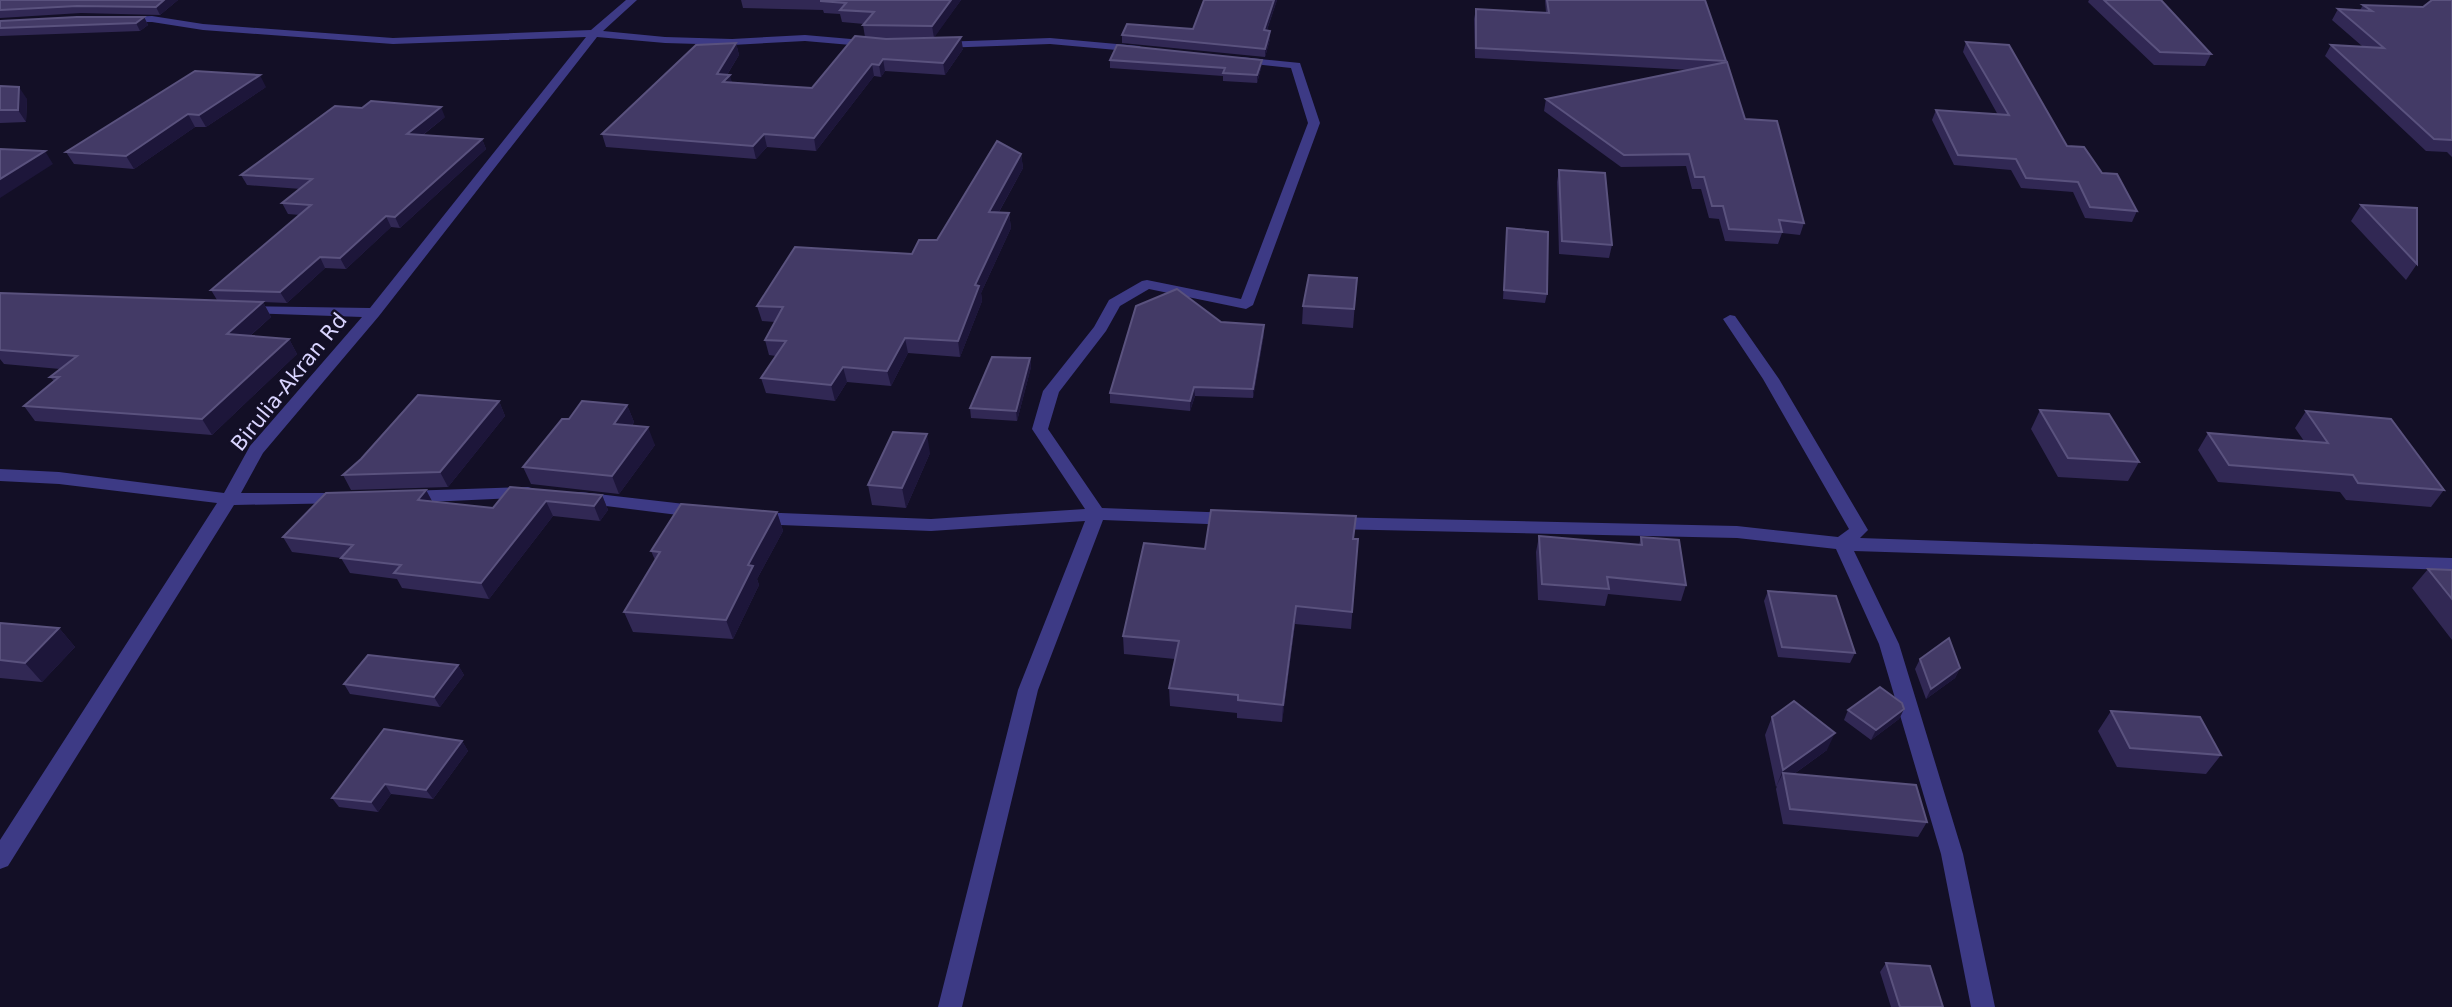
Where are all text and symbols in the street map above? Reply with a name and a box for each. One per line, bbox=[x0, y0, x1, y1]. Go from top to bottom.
street label: Birulia-Akran Rd bbox=[226, 308, 352, 456]

